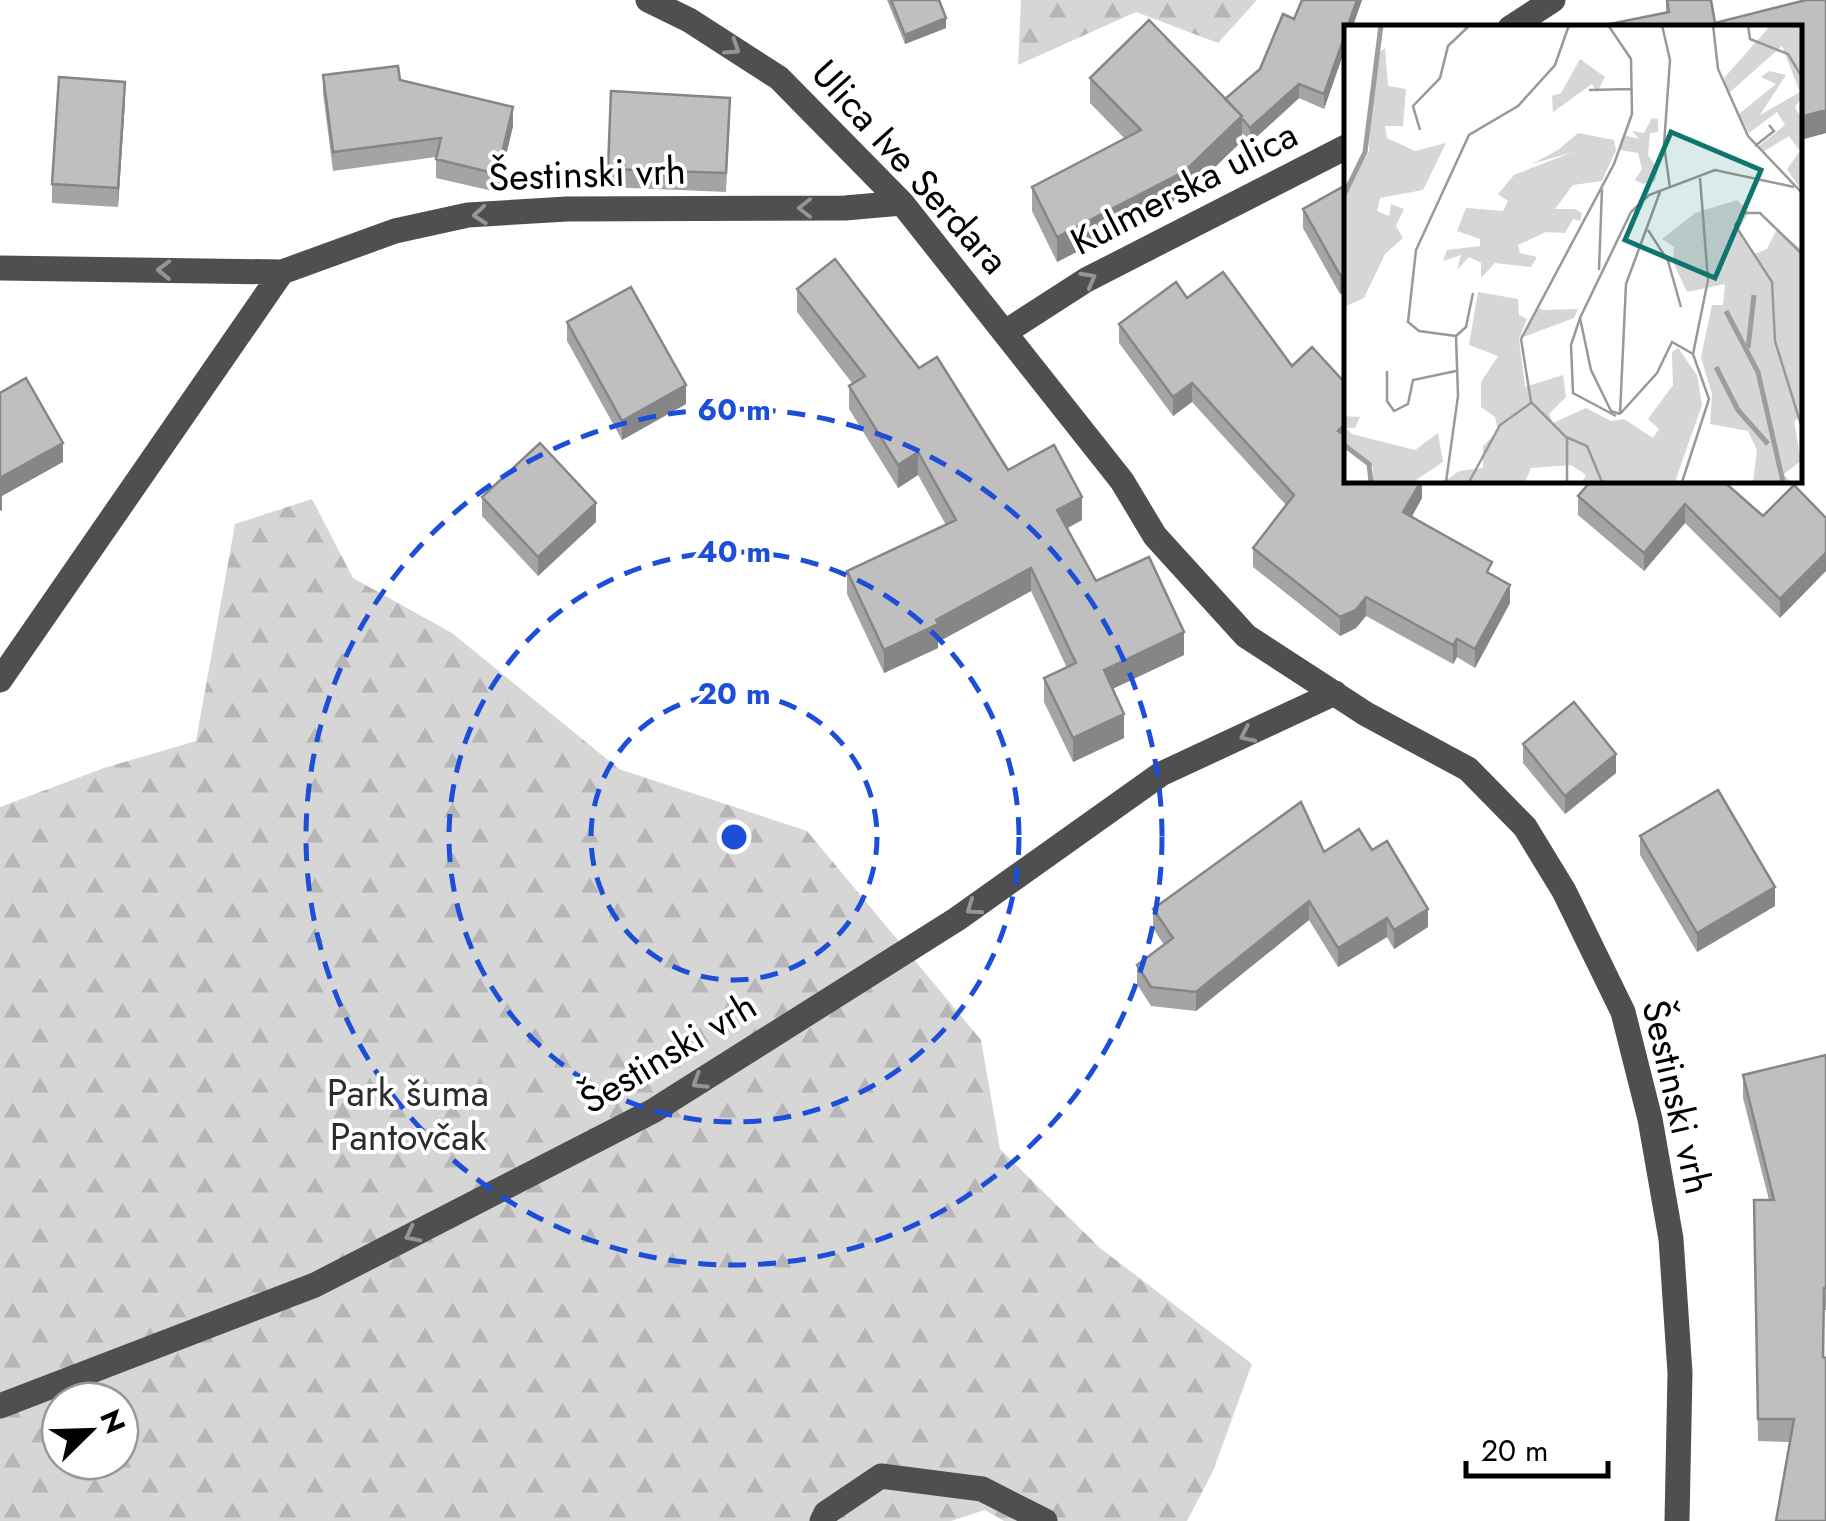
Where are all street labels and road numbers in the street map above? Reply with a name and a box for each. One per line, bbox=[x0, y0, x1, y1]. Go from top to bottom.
street label: Ulica Ive Serdara bbox=[799, 47, 1022, 286]
street label: Kulmerska ulica bbox=[1061, 107, 1307, 268]
street label: Šestinski vrh bbox=[487, 143, 687, 204]
street label: Šestinski vrh bbox=[569, 978, 767, 1127]
street label: Šestinski vrh bbox=[1628, 994, 1727, 1199]

